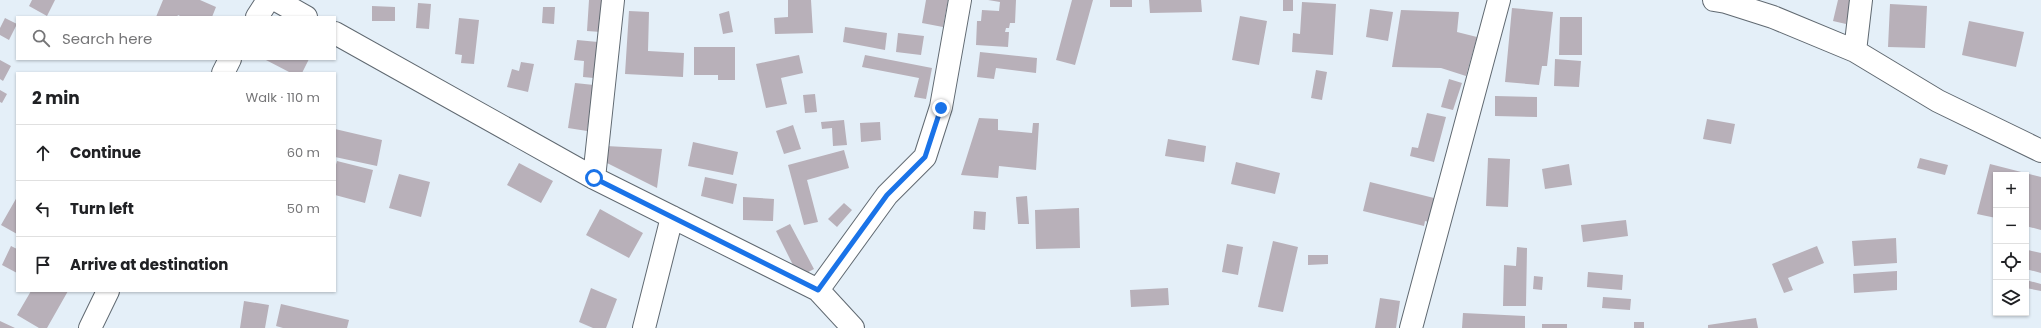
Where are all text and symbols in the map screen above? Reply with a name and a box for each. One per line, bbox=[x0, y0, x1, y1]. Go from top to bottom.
search box bbox=[16, 16, 336, 60]
icon: search bbox=[30, 27, 52, 49]
text: Search here bbox=[62, 28, 152, 49]
text: 2 min bbox=[32, 86, 80, 110]
text: Walk · 110 m bbox=[246, 88, 320, 107]
route end bbox=[932, 99, 950, 117]
icon: ahead bbox=[32, 142, 54, 164]
text: Continue bbox=[70, 142, 141, 163]
text: 60 m bbox=[287, 143, 320, 162]
route start bbox=[585, 169, 603, 187]
map controls bbox=[1993, 172, 2029, 316]
button: + bbox=[1993, 172, 2029, 208]
icon: left bbox=[32, 198, 54, 220]
text: Turn left bbox=[70, 198, 134, 219]
text: 50 m bbox=[287, 199, 320, 218]
button: − bbox=[1993, 208, 2029, 244]
button: locate bbox=[1993, 244, 2029, 280]
icon: arrive bbox=[32, 254, 54, 276]
text: Arrive at destination bbox=[70, 254, 228, 275]
button: layers bbox=[1993, 280, 2029, 316]

